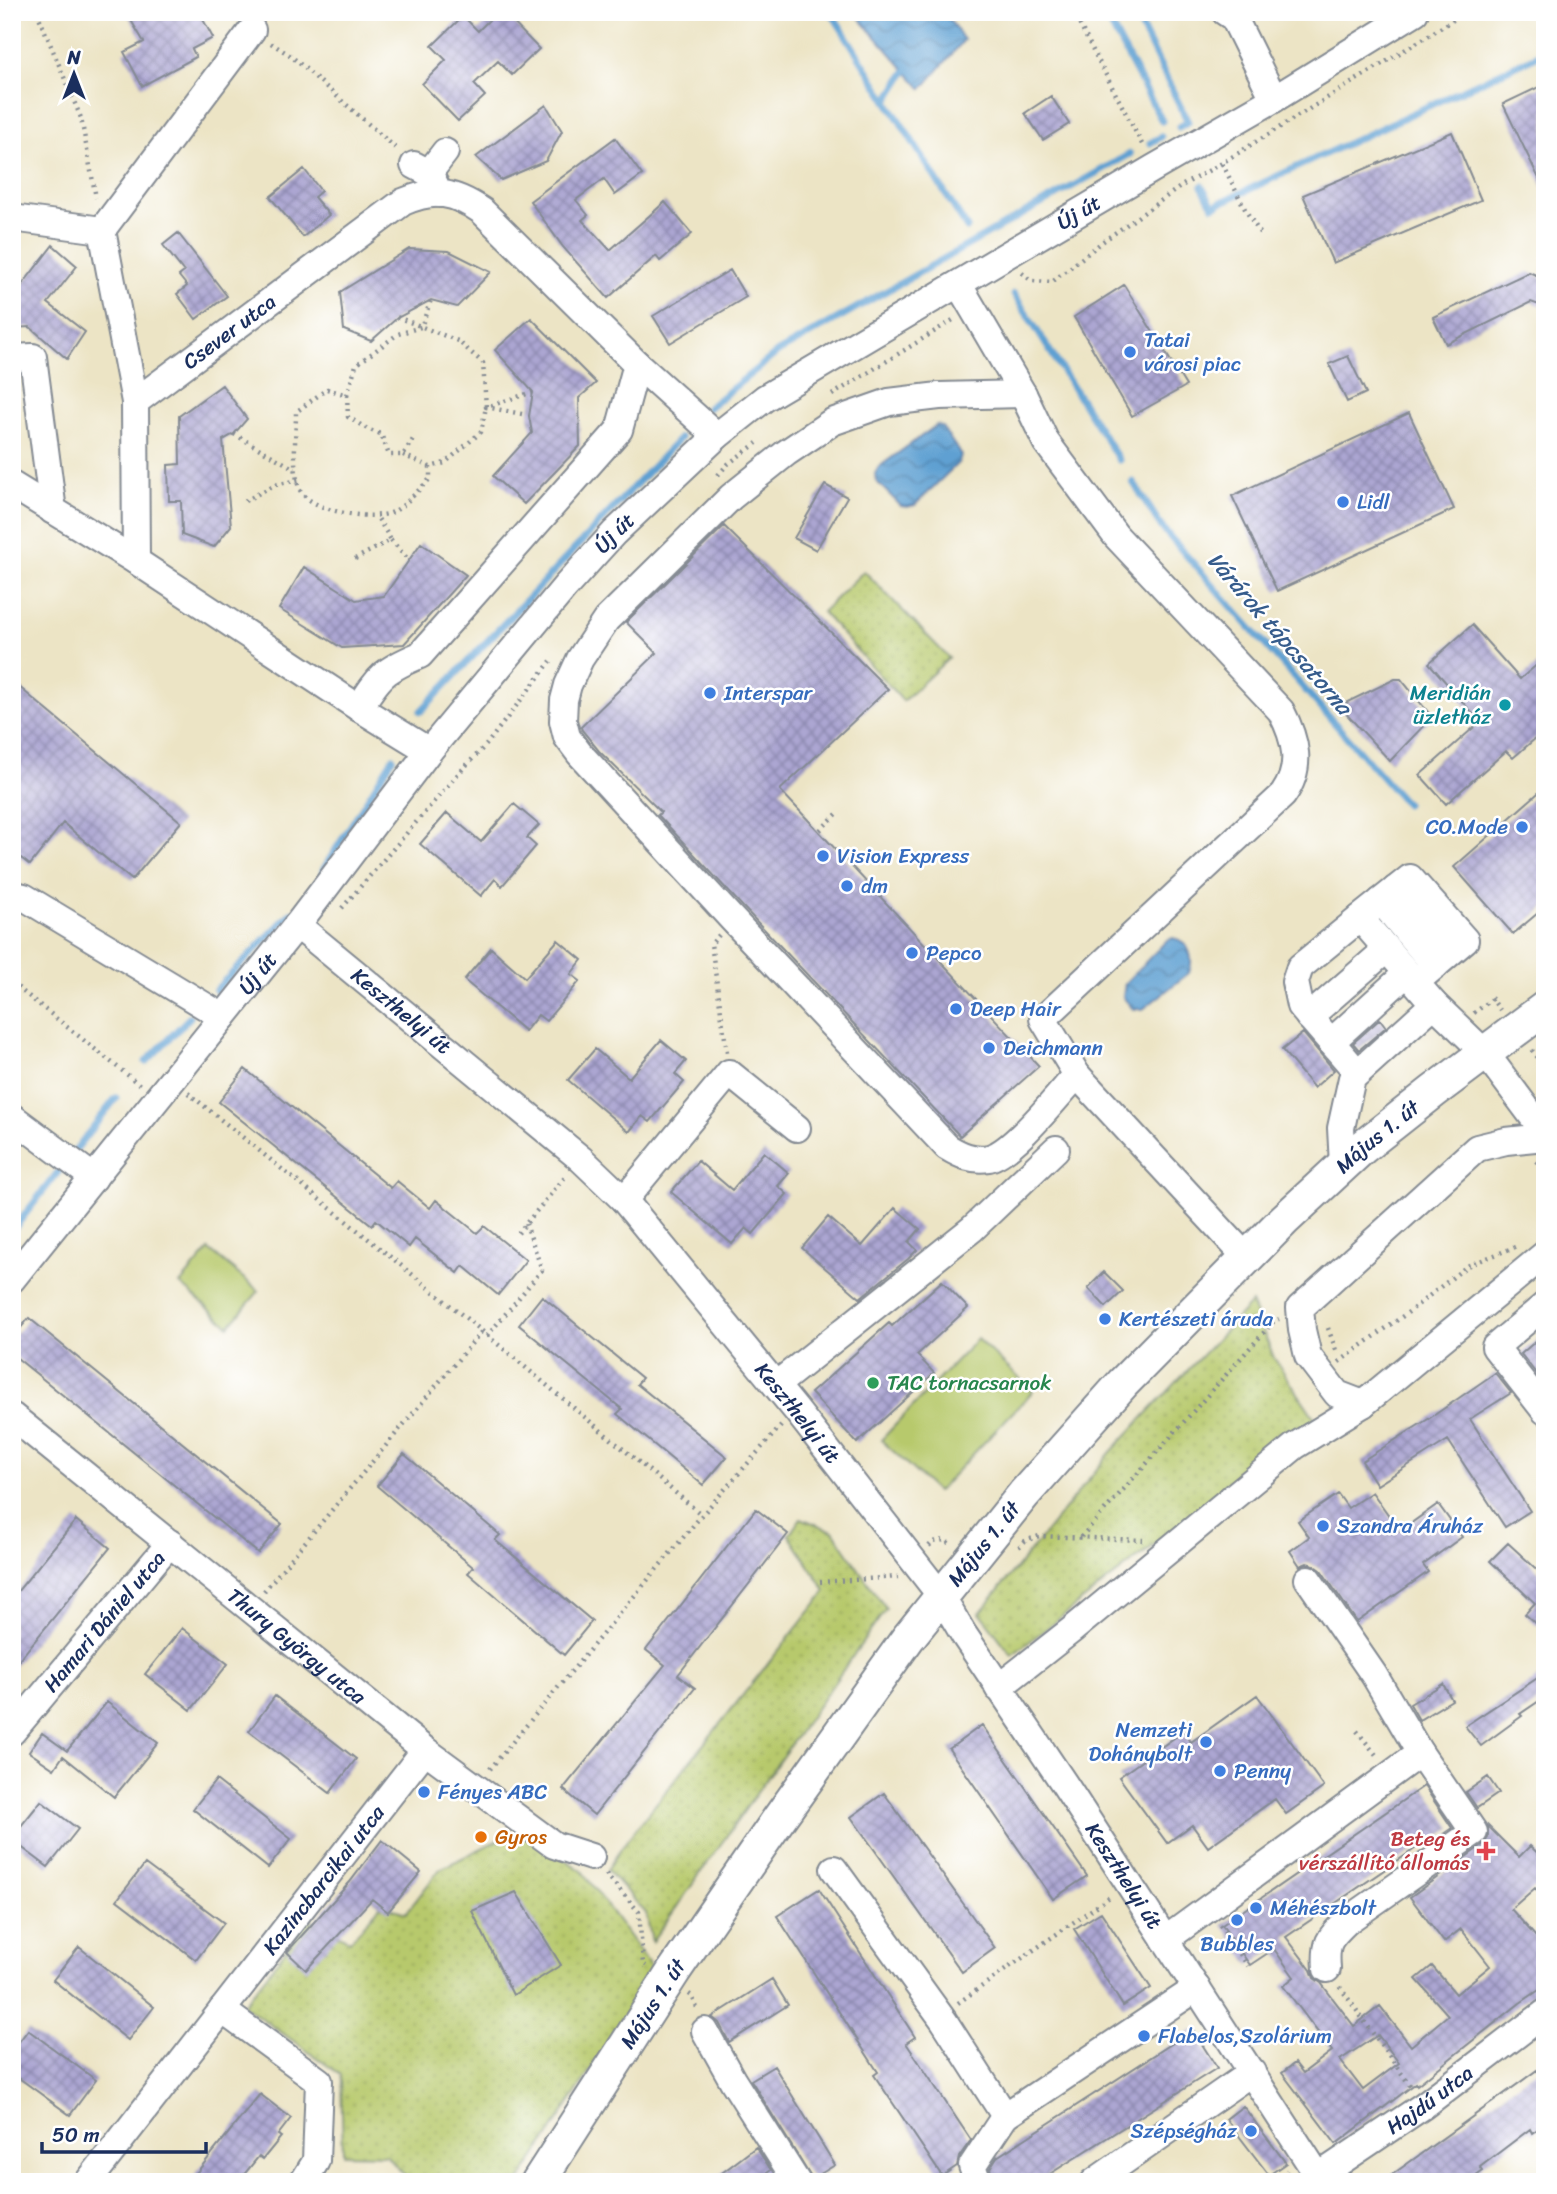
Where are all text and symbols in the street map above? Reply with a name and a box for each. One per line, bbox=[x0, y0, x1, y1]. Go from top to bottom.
north arrow bbox=[38, 38, 108, 108]
text: N bbox=[66, 41, 81, 74]
street label: Új út bbox=[1049, 184, 1108, 241]
street label: Csever utca bbox=[174, 283, 285, 380]
place label: Tatai városi piac bbox=[1144, 321, 1241, 383]
marker: Tatai városi piac bbox=[1122, 344, 1138, 360]
place label: Lidl bbox=[1357, 483, 1391, 521]
marker: Lidl bbox=[1335, 494, 1351, 510]
street label: Új út bbox=[584, 503, 644, 563]
water label: Várárok tápcsatorna bbox=[1196, 542, 1364, 726]
place label: Interspar bbox=[723, 674, 814, 712]
place label: Meridián üzletház bbox=[1410, 674, 1492, 736]
marker: Interspar bbox=[702, 685, 718, 701]
marker: Meridián üzletház bbox=[1497, 697, 1513, 713]
place label: CO.Mode bbox=[1426, 808, 1508, 846]
marker: CO.Mode bbox=[1514, 819, 1530, 835]
place label: Vision Express bbox=[837, 837, 969, 875]
marker: Vision Express bbox=[815, 848, 831, 864]
place label: dm bbox=[861, 867, 888, 905]
marker: dm bbox=[839, 878, 855, 894]
place label: Pepco bbox=[926, 934, 982, 972]
street label: Új út bbox=[228, 944, 287, 1004]
marker: Pepco bbox=[904, 945, 920, 961]
street label: Keszthelyi út bbox=[342, 957, 460, 1064]
place label: Deep Hair bbox=[970, 990, 1062, 1028]
marker: Deep Hair bbox=[948, 1001, 964, 1017]
place label: Deichmann bbox=[1003, 1029, 1103, 1067]
marker: Deichmann bbox=[981, 1040, 997, 1056]
street label: Május 1. út bbox=[1326, 1089, 1430, 1183]
place label: Kertészeti áruda bbox=[1119, 1300, 1273, 1338]
marker: Kertészeti áruda bbox=[1097, 1311, 1113, 1327]
street label: Keszthelyi út bbox=[745, 1353, 850, 1472]
place label: TAC tornacsarnok bbox=[887, 1364, 1051, 1402]
marker: TAC tornacsarnok bbox=[865, 1375, 881, 1391]
street label: Május 1. út bbox=[937, 1491, 1031, 1595]
place label: Szandra Áruház bbox=[1337, 1507, 1484, 1545]
marker: Szandra Áruház bbox=[1315, 1518, 1331, 1534]
street label: Hamari Dániel utca bbox=[33, 1541, 176, 1701]
street label: Thury György utca bbox=[218, 1578, 375, 1715]
place label: Nemzeti Dohánybolt bbox=[1089, 1711, 1194, 1773]
marker: Nemzeti Dohánybolt bbox=[1198, 1734, 1214, 1750]
place label: Penny bbox=[1234, 1752, 1291, 1790]
marker: Penny bbox=[1212, 1763, 1228, 1779]
place label: Fényes ABC bbox=[438, 1773, 547, 1811]
marker: Fényes ABC bbox=[416, 1784, 432, 1800]
street label: Kazincbarcikai utca bbox=[253, 1796, 395, 1964]
street label: Keszthelyi út bbox=[1075, 1814, 1173, 1937]
place label: Gyros bbox=[495, 1818, 547, 1856]
place label: Beteg és vérszállító állomás bbox=[1299, 1820, 1470, 1882]
marker: Gyros bbox=[473, 1829, 489, 1845]
marker: Beteg és vérszállító állomás bbox=[1476, 1841, 1496, 1861]
place label: Méhészbolt bbox=[1270, 1889, 1378, 1927]
marker: Méhészbolt bbox=[1248, 1900, 1264, 1916]
marker: Bubbles bbox=[1229, 1912, 1245, 1928]
place label: Bubbles bbox=[1200, 1925, 1274, 1963]
street label: Május 1. út bbox=[609, 1949, 697, 2057]
place label: Flabelos,Szolárium bbox=[1158, 2017, 1332, 2055]
marker: Flabelos,Szolárium bbox=[1136, 2028, 1152, 2044]
street label: Hajdú utca bbox=[1378, 2055, 1482, 2145]
scale bar bbox=[42, 2110, 206, 2154]
place label: Szépségház bbox=[1130, 2112, 1237, 2150]
text: 50 m bbox=[52, 2116, 100, 2154]
marker: Szépségház bbox=[1243, 2123, 1259, 2139]

